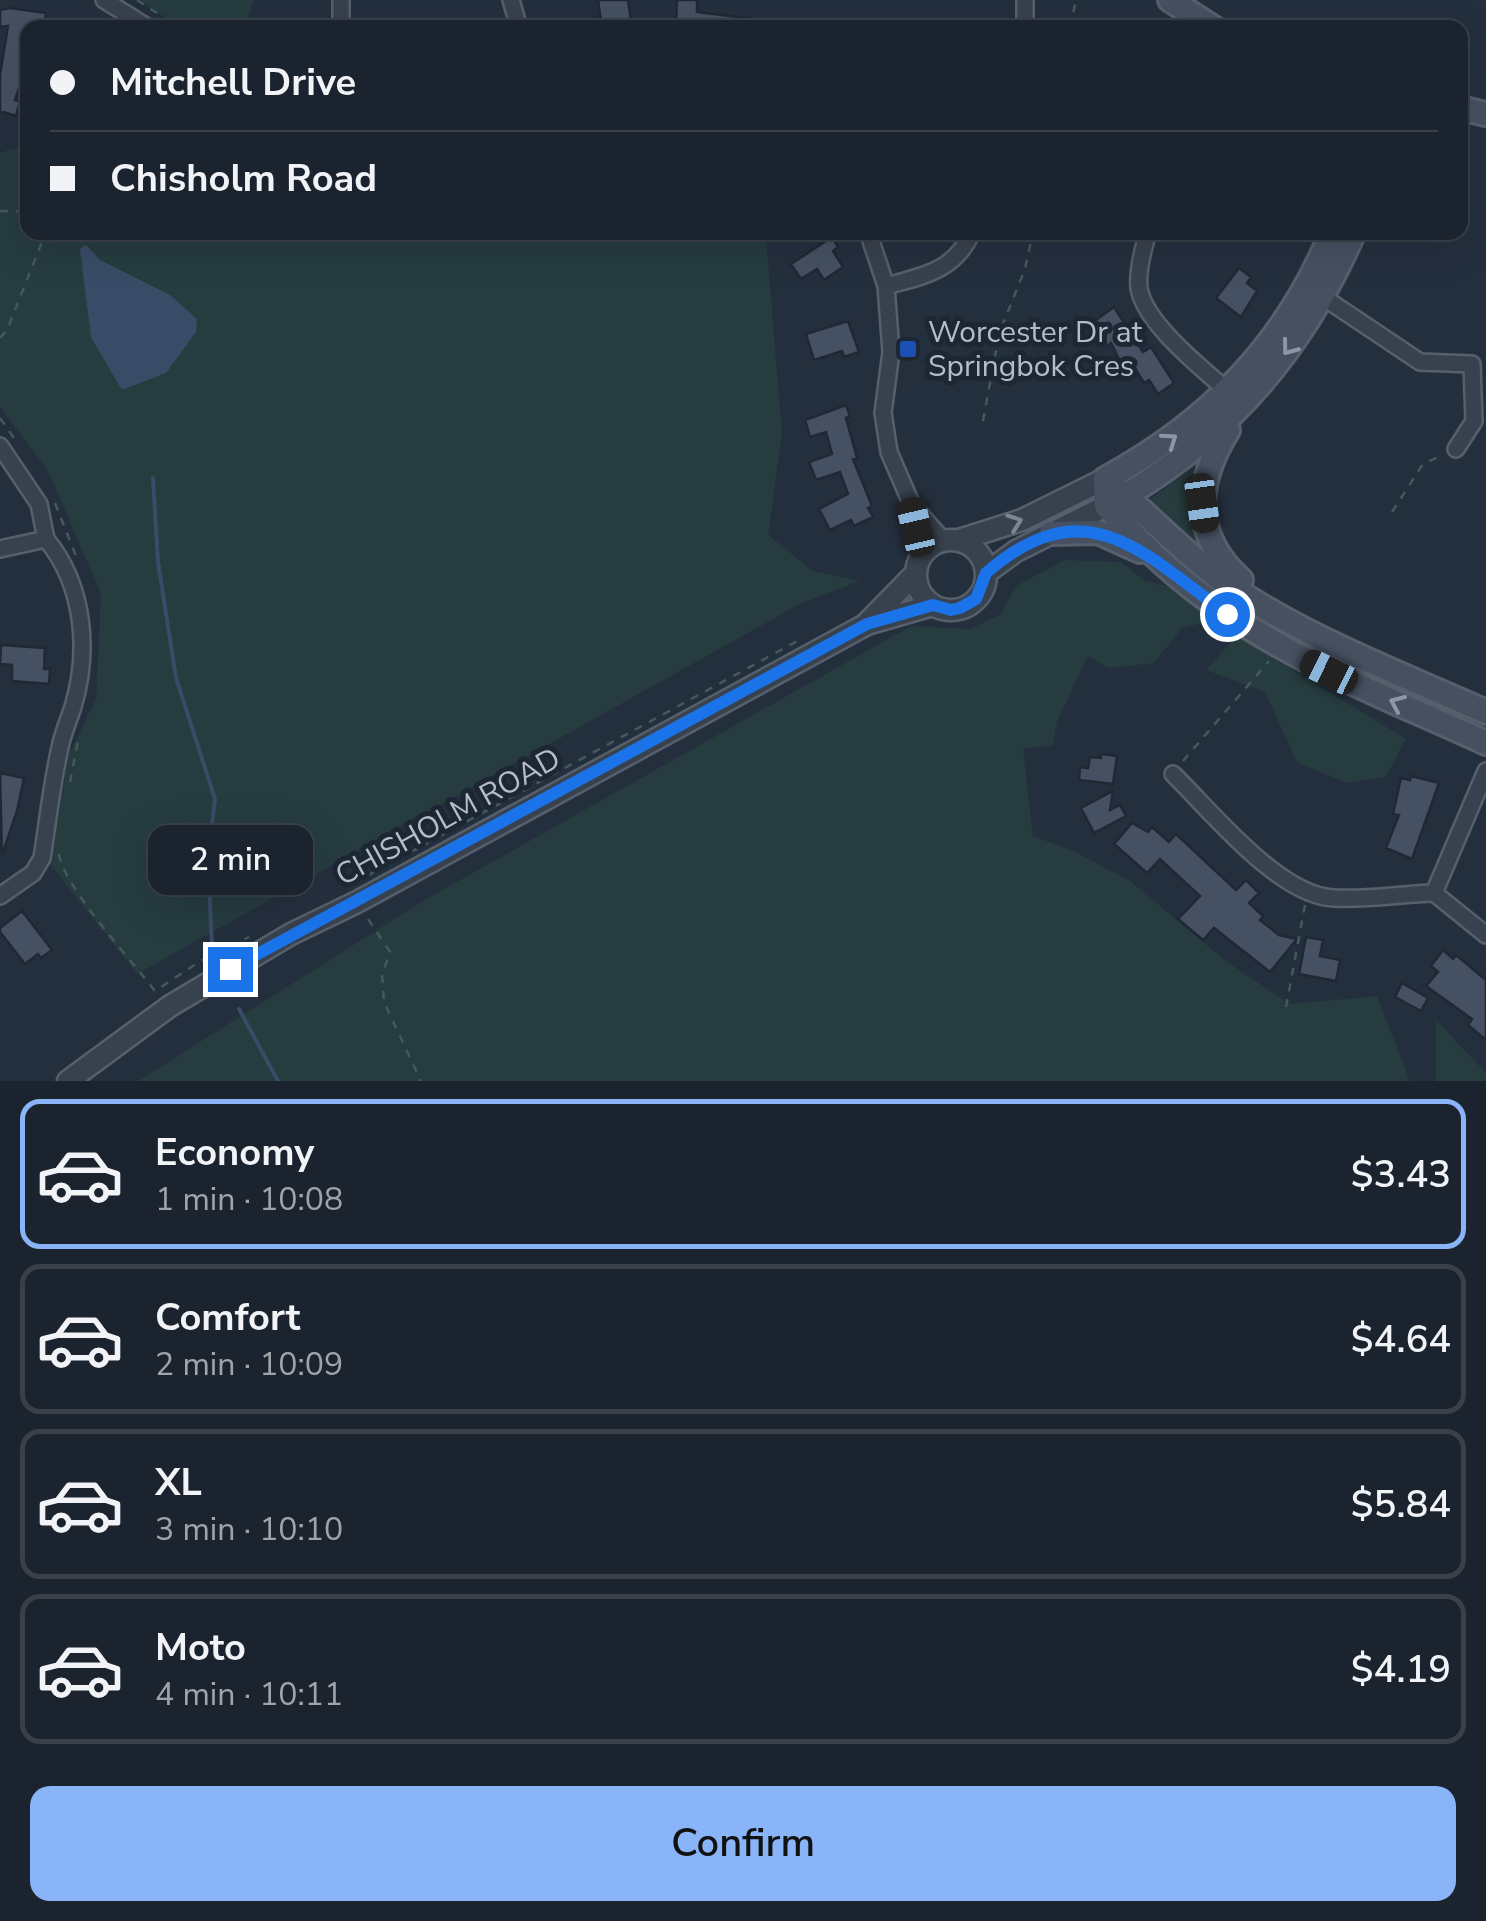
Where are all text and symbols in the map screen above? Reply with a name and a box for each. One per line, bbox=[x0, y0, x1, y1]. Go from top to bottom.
text: Mitchell Drive bbox=[110, 57, 356, 108]
text: Chisholm Road bbox=[110, 153, 377, 204]
place label: Worcester Dr at Springbok Cres bbox=[928, 312, 1143, 387]
one-way arrow bbox=[1283, 337, 1301, 355]
marker: Worcester Dr at Springbok Cres bbox=[897, 338, 919, 360]
one-way arrow bbox=[1159, 434, 1178, 452]
car bbox=[1183, 471, 1221, 535]
car bbox=[895, 494, 937, 560]
one-way arrow bbox=[1005, 514, 1023, 534]
route start bbox=[1205, 592, 1250, 637]
car bbox=[1295, 645, 1363, 699]
one-way arrow bbox=[1389, 695, 1407, 715]
street label: CHISHOLM ROAD bbox=[328, 738, 568, 896]
callout: 2 min bbox=[148, 824, 312, 894]
text: 2 min bbox=[190, 838, 271, 881]
route end bbox=[208, 947, 253, 992]
text: Economy bbox=[155, 1127, 314, 1178]
icon: car bbox=[35, 1129, 125, 1219]
text: $3.43 bbox=[1351, 1149, 1451, 1200]
text: 1 min · 10:08 bbox=[155, 1178, 343, 1221]
text: Comfort bbox=[155, 1292, 300, 1343]
icon: car bbox=[35, 1294, 125, 1384]
text: $4.64 bbox=[1351, 1314, 1451, 1365]
text: 2 min · 10:09 bbox=[155, 1343, 343, 1386]
text: XL bbox=[155, 1457, 202, 1508]
icon: car bbox=[35, 1459, 125, 1549]
text: $5.84 bbox=[1351, 1479, 1451, 1530]
text: 3 min · 10:10 bbox=[155, 1508, 343, 1551]
text: Moto bbox=[155, 1622, 246, 1673]
icon: car bbox=[35, 1624, 125, 1714]
text: $4.19 bbox=[1351, 1644, 1451, 1695]
text: 4 min · 10:11 bbox=[155, 1673, 343, 1716]
button: Confirm bbox=[30, 1786, 1456, 1901]

